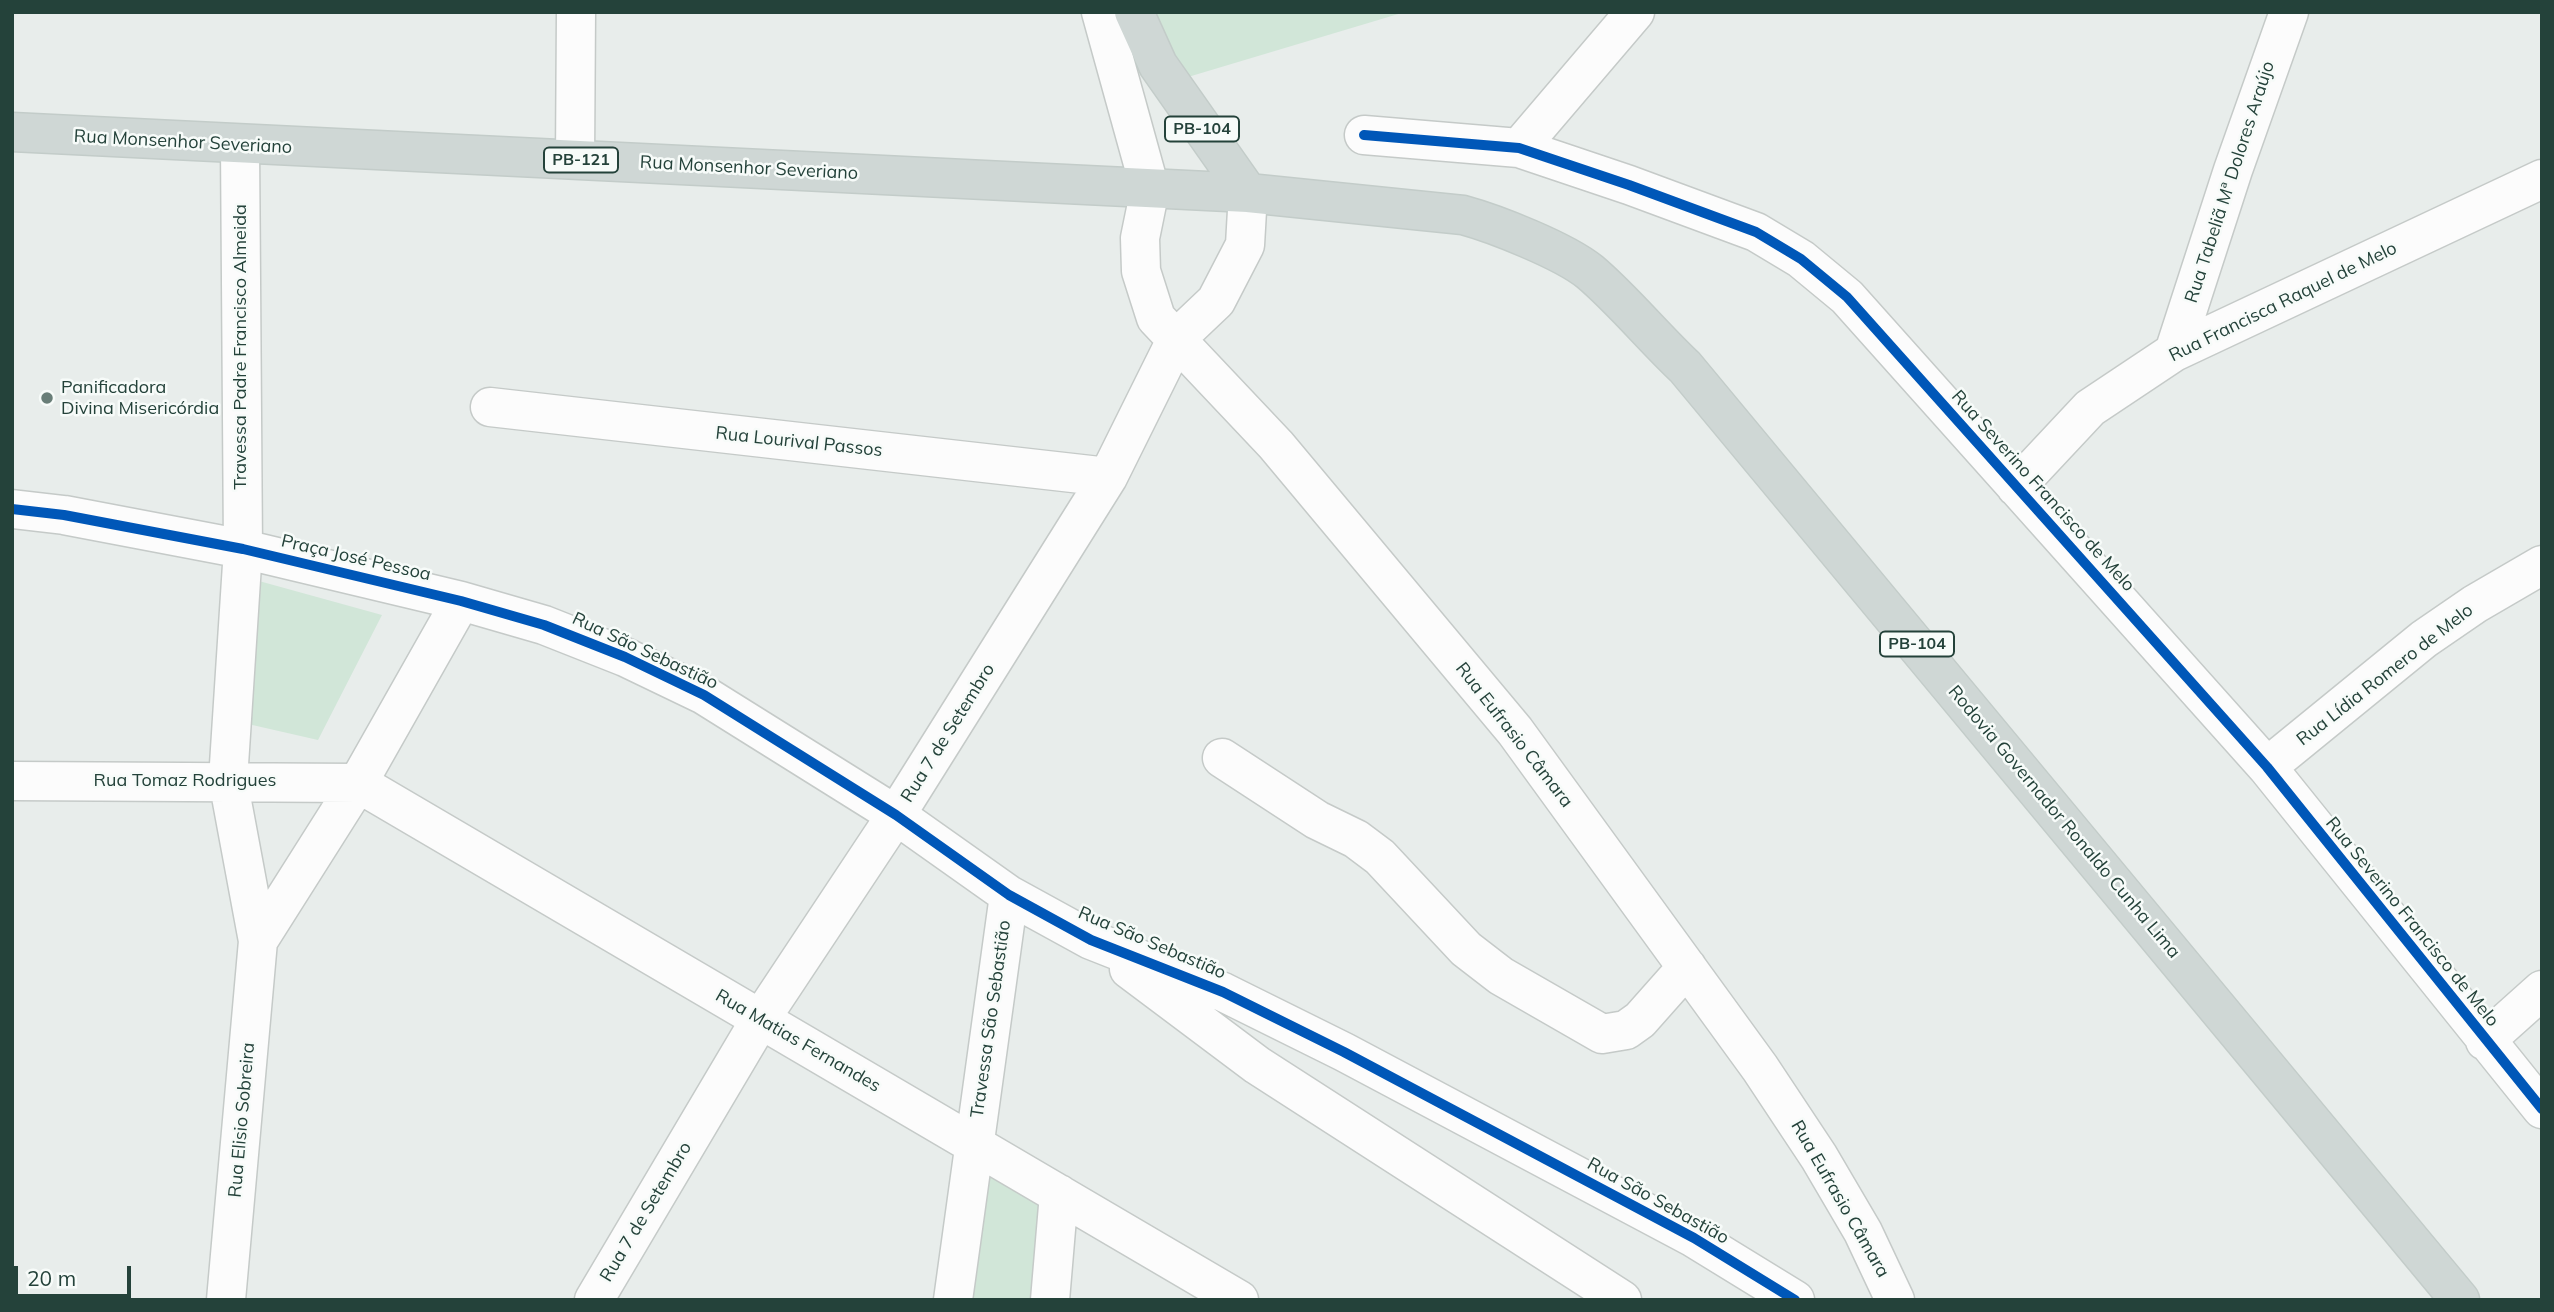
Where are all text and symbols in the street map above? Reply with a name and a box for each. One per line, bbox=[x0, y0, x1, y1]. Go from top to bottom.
street label: Rua Tabeliã Mª Dolores Araújo bbox=[2181, 58, 2279, 306]
road number: PB-104 bbox=[1165, 116, 1239, 141]
street label: Rua Monsenhor Severiano bbox=[73, 125, 293, 159]
road number: PB-121 bbox=[544, 148, 618, 172]
street label: Rua Monsenhor Severiano bbox=[639, 151, 859, 185]
street label: Travessa Padre Francisco Almeida bbox=[230, 204, 252, 490]
street label: Rua Francisca Raquel de Melo bbox=[2166, 237, 2400, 367]
place label: Panificadora Divina Misericórdia bbox=[61, 377, 219, 420]
street label: Rua Severino Francisco de Melo bbox=[1947, 386, 2139, 596]
marker: Panificadora Divina Misericórdia bbox=[39, 390, 55, 406]
street label: Rua Lourival Passos bbox=[714, 422, 884, 462]
street label: Praça José Pessoa bbox=[279, 530, 433, 586]
street label: Rua Lídia Romero de Melo bbox=[2293, 599, 2477, 751]
street label: Rua São Sebastião bbox=[569, 608, 721, 694]
road number: PB-104 bbox=[1880, 632, 1954, 656]
street label: Rua Eufrasio Câmara bbox=[1451, 658, 1577, 812]
street label: Rua 7 de Setembro bbox=[897, 660, 999, 806]
street label: Rodovia Governador Ronaldo Cunha Lima bbox=[1943, 681, 2185, 963]
street label: Rua Tomaz Rodrigues bbox=[94, 770, 276, 792]
street label: Rua Severino Francisco de Melo bbox=[2321, 813, 2503, 1031]
street label: Rua São Sebastião bbox=[1075, 902, 1229, 984]
street label: Travessa São Sebastião bbox=[966, 919, 1016, 1119]
street label: Rua Matias Fernandes bbox=[712, 985, 884, 1097]
street label: Rua Elisio Sobreira bbox=[224, 1041, 260, 1199]
street label: Rua Eufrasio Câmara bbox=[1786, 1117, 1894, 1281]
street label: Rua 7 de Setembro bbox=[596, 1138, 696, 1286]
street label: Rua São Sebastião bbox=[1583, 1153, 1733, 1249]
scale bar bbox=[18, 1252, 135, 1296]
text: 20 m bbox=[27, 1265, 76, 1291]

